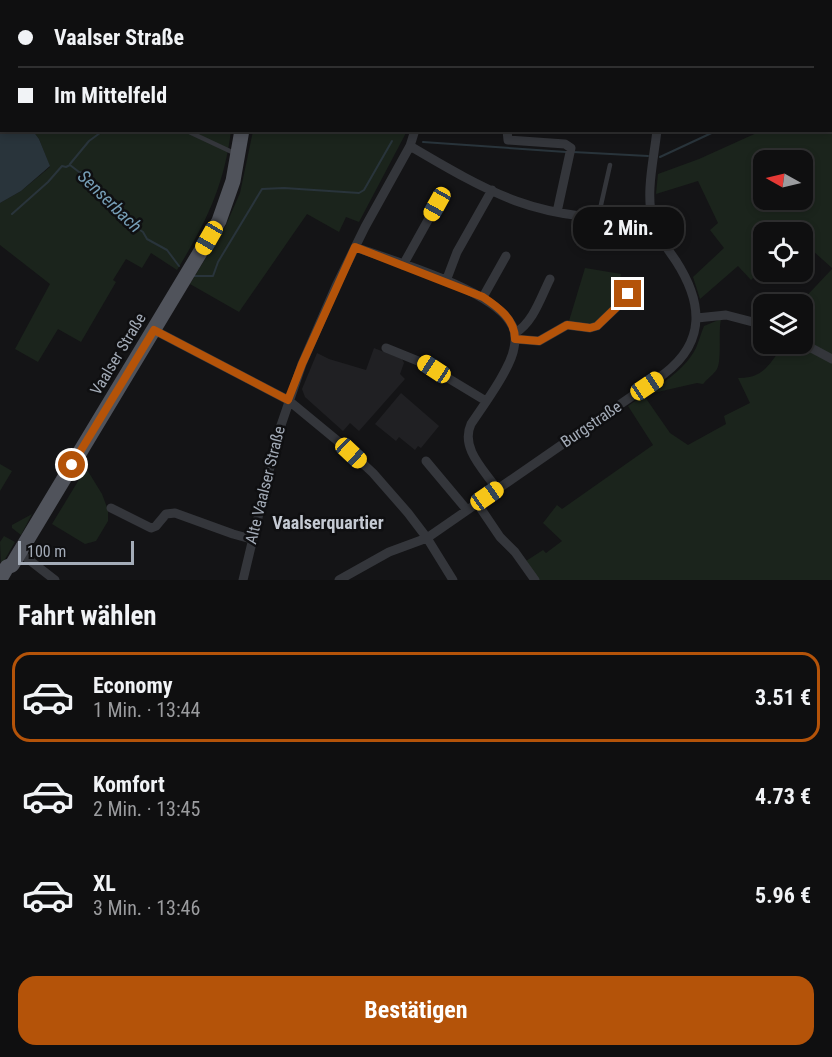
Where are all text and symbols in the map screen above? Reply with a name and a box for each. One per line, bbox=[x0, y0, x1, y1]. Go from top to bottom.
text: Vaalser Straße bbox=[54, 25, 184, 50]
text: Im Mittelfeld bbox=[54, 83, 167, 108]
north arrow bbox=[753, 150, 813, 210]
map controls bbox=[753, 150, 813, 354]
water label: Senserbach bbox=[74, 165, 146, 237]
car bbox=[420, 184, 454, 224]
callout: 2 Min. bbox=[572, 207, 684, 249]
text: 2 Min. bbox=[603, 216, 654, 240]
car bbox=[192, 218, 226, 258]
button: locate bbox=[753, 222, 813, 282]
route end bbox=[614, 280, 641, 307]
button: layers bbox=[753, 294, 813, 354]
street label: Vaalser Straße bbox=[86, 310, 150, 398]
car bbox=[414, 352, 454, 386]
car bbox=[627, 368, 667, 404]
street label: Burgstraße bbox=[557, 397, 625, 451]
street label: Alte Vaalser Straße bbox=[241, 424, 289, 546]
car bbox=[332, 434, 370, 472]
route start bbox=[58, 451, 85, 478]
car bbox=[467, 478, 507, 514]
district label: Vaalserquartier bbox=[272, 512, 384, 533]
scale bar bbox=[18, 538, 134, 566]
text: 100 m bbox=[27, 542, 66, 561]
text: Fahrt wählen bbox=[18, 600, 157, 632]
icon: car bbox=[21, 670, 75, 724]
text: Economy bbox=[93, 673, 173, 698]
text: 3.51 € bbox=[755, 685, 811, 710]
text: 1 Min. · 13:44 bbox=[93, 698, 200, 722]
icon: car bbox=[21, 769, 75, 823]
text: Komfort bbox=[93, 772, 165, 797]
text: 4.73 € bbox=[755, 784, 811, 809]
text: 2 Min. · 13:45 bbox=[93, 797, 200, 821]
icon: car bbox=[21, 868, 75, 922]
text: XL bbox=[93, 871, 116, 896]
text: 5.96 € bbox=[755, 883, 811, 908]
text: 3 Min. · 13:46 bbox=[93, 896, 200, 920]
button: Bestätigen bbox=[18, 976, 814, 1045]

